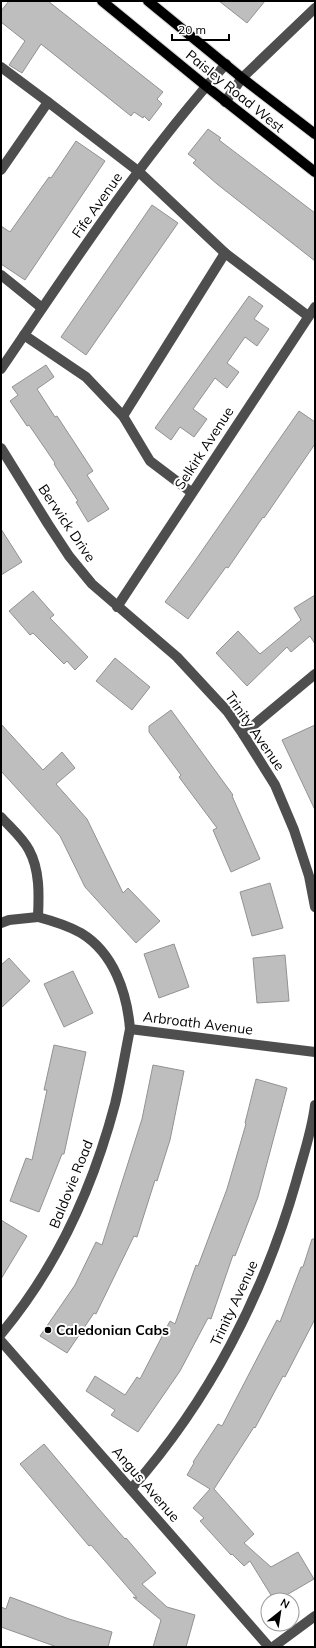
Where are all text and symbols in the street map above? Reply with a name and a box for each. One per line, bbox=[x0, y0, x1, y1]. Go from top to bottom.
scale bar bbox=[172, 16, 229, 42]
text: 20 m bbox=[178, 22, 206, 37]
street label: Paisley Road West bbox=[182, 46, 288, 136]
street label: Fife Avenue bbox=[68, 169, 126, 241]
street label: Selkirk Avenue bbox=[171, 403, 237, 493]
street label: Berwick Drive bbox=[34, 481, 100, 565]
street label: Trinity Avenue bbox=[221, 688, 289, 774]
street label: Arbroath Avenue bbox=[142, 1007, 254, 1039]
street label: Baldovie Road bbox=[45, 1137, 97, 1231]
street label: Trinity Avenue bbox=[206, 1257, 262, 1349]
place label: Caledonian Cabs bbox=[56, 1321, 169, 1339]
marker: Caledonian Cabs bbox=[43, 1325, 53, 1335]
street label: Angus Avenue bbox=[108, 1442, 184, 1526]
north arrow bbox=[260, 1592, 300, 1632]
text: N bbox=[278, 1595, 292, 1611]

